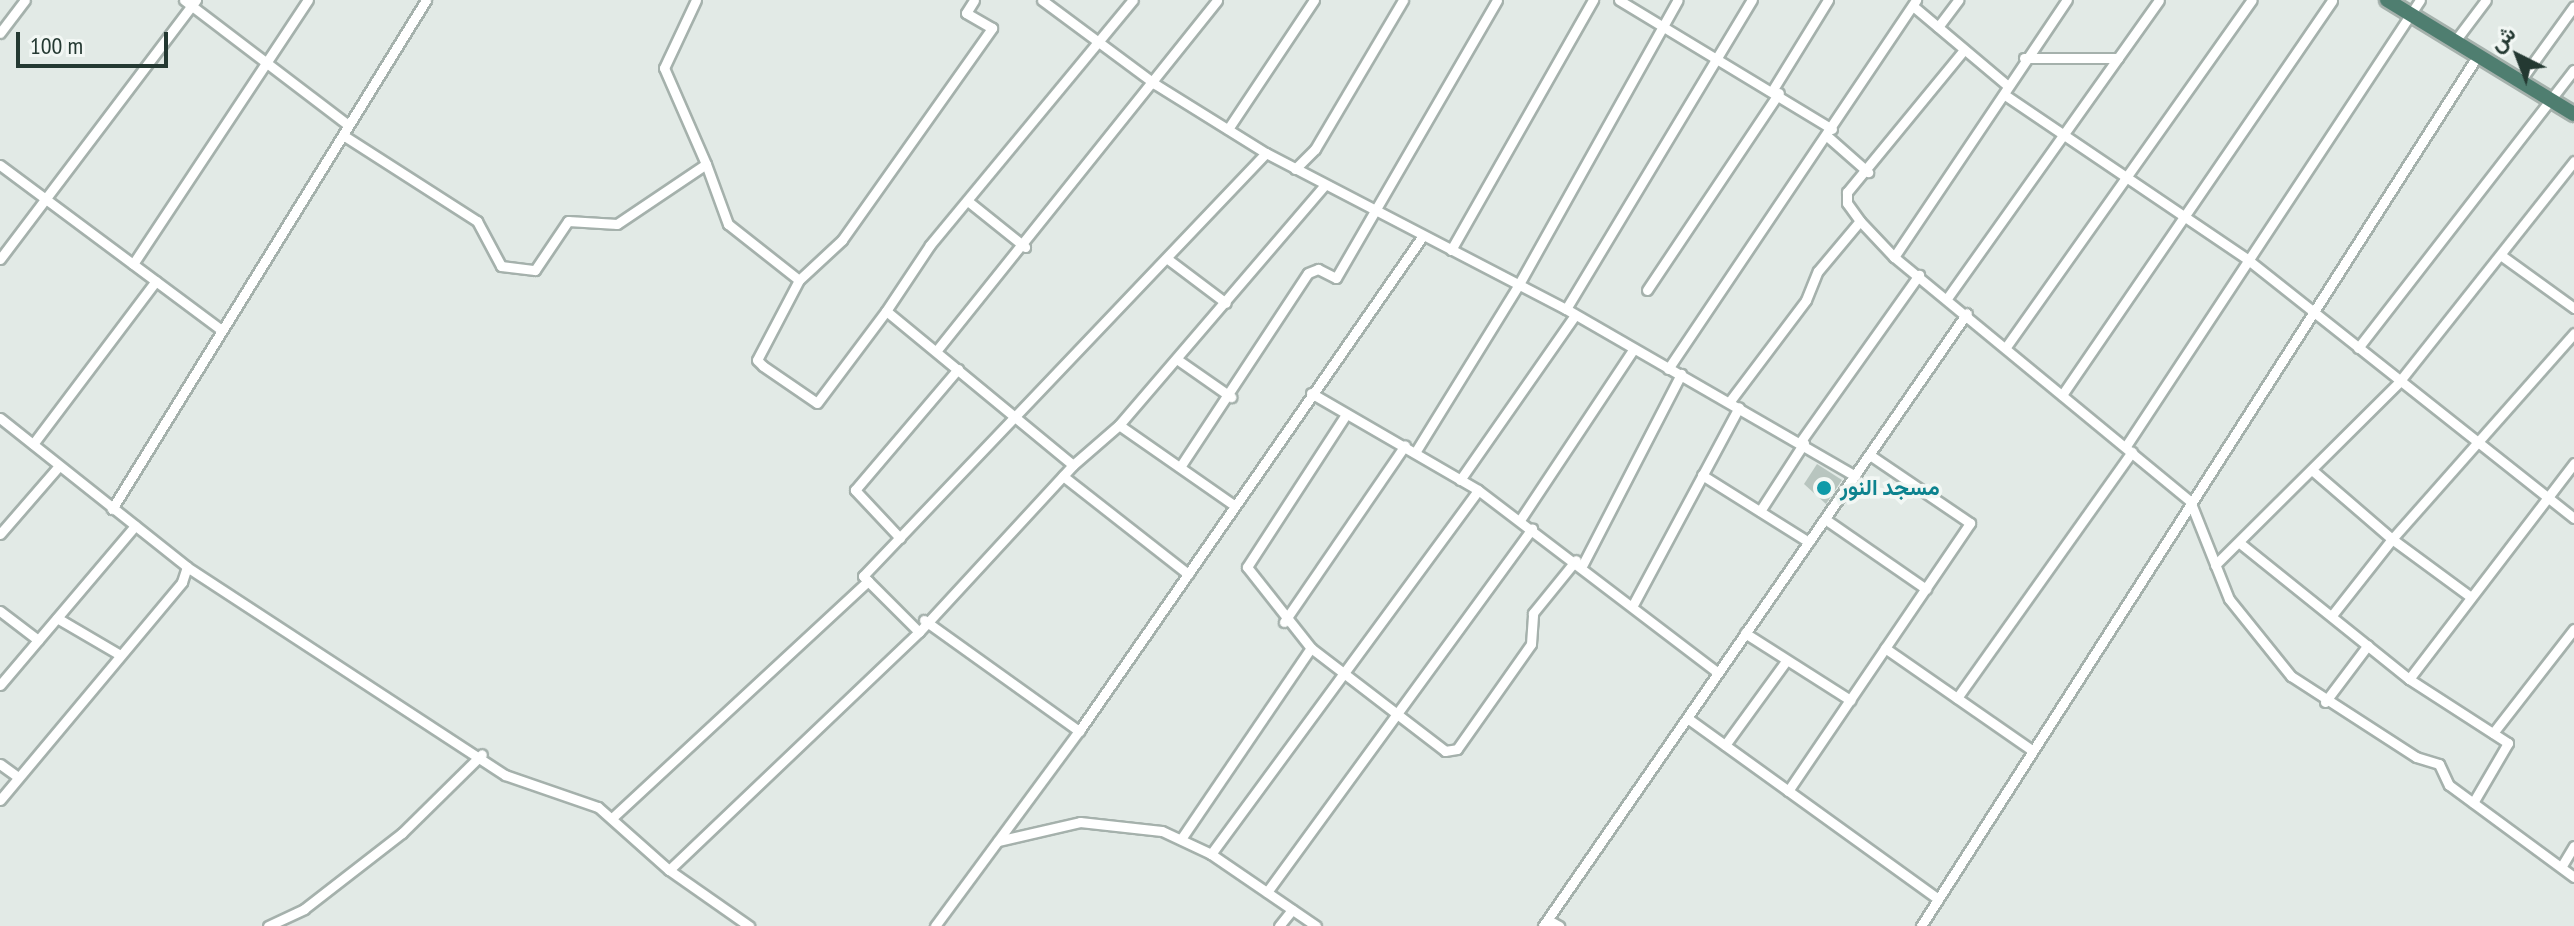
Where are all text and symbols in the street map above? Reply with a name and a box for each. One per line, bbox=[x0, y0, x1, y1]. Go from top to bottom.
scale bar bbox=[20, 16, 172, 66]
north arrow bbox=[2478, 16, 2558, 96]
text: ش bbox=[2483, 19, 2521, 57]
text: 100 m bbox=[30, 30, 83, 61]
place label: مسجد النور bbox=[1840, 475, 1940, 501]
marker: مسجد النور bbox=[1815, 479, 1833, 497]

